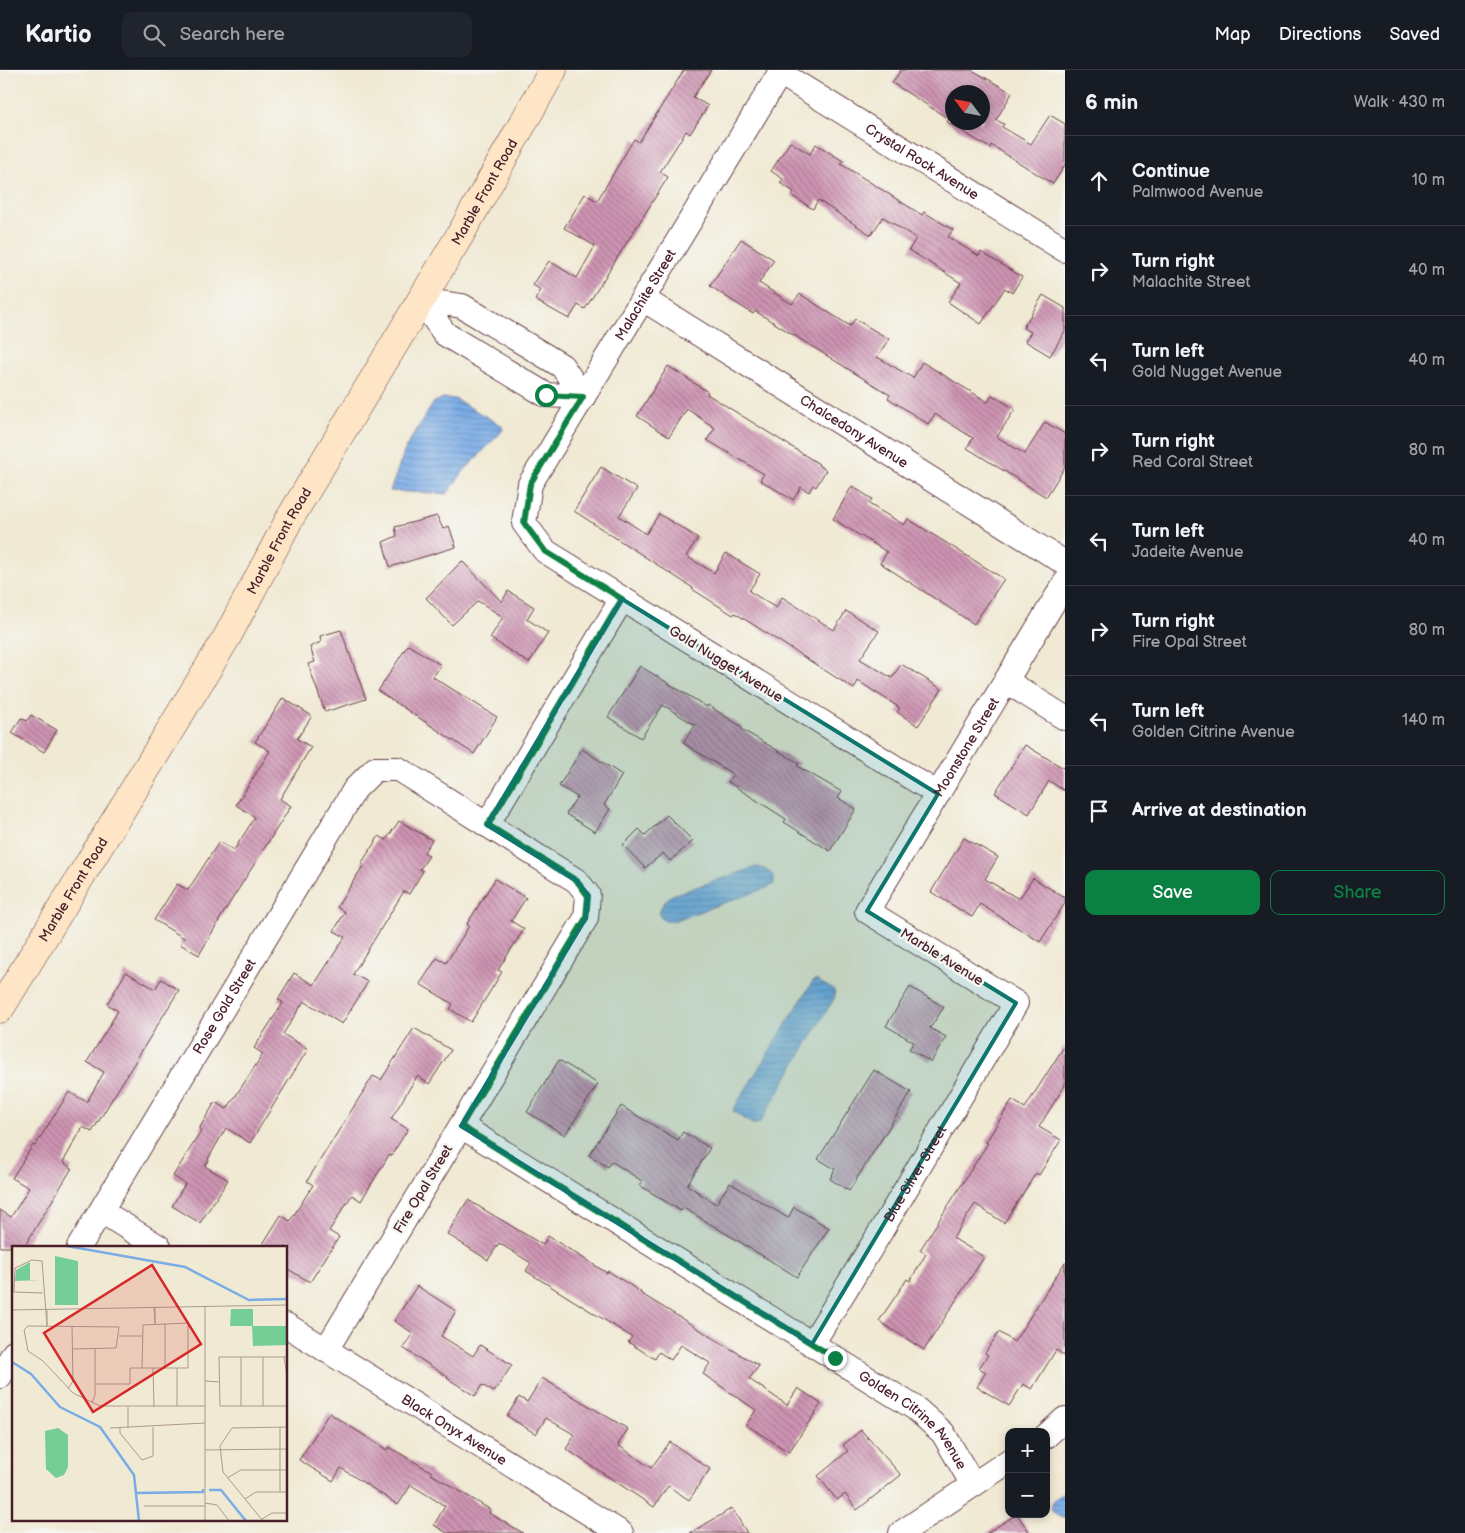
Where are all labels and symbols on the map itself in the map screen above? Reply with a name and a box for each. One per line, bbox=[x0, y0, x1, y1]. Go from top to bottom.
north arrow bbox=[945, 85, 990, 130]
street label: Crystal Rock Avenue bbox=[862, 120, 982, 203]
street label: Marble Front Road bbox=[448, 136, 521, 248]
street label: Malachite Street bbox=[611, 245, 680, 343]
route start bbox=[535, 384, 558, 407]
street label: Chalcedony Avenue bbox=[797, 391, 911, 471]
street label: Marble Front Road bbox=[243, 484, 315, 597]
street label: Gold Nugget Avenue bbox=[666, 622, 786, 706]
street label: Moonstone Street bbox=[930, 694, 1003, 800]
street label: Marble Front Road bbox=[35, 834, 111, 945]
street label: Marble Avenue bbox=[897, 925, 987, 989]
street label: Rose Gold Street bbox=[189, 955, 260, 1057]
street label: Blue Silver Street bbox=[880, 1122, 950, 1225]
street label: Fire Opal Street bbox=[390, 1141, 456, 1236]
inset map bbox=[12, 1246, 288, 1520]
route end bbox=[824, 1347, 847, 1370]
street label: Golden Citrine Avenue bbox=[856, 1367, 970, 1472]
street label: Black Onyx Avenue bbox=[398, 1390, 510, 1469]

